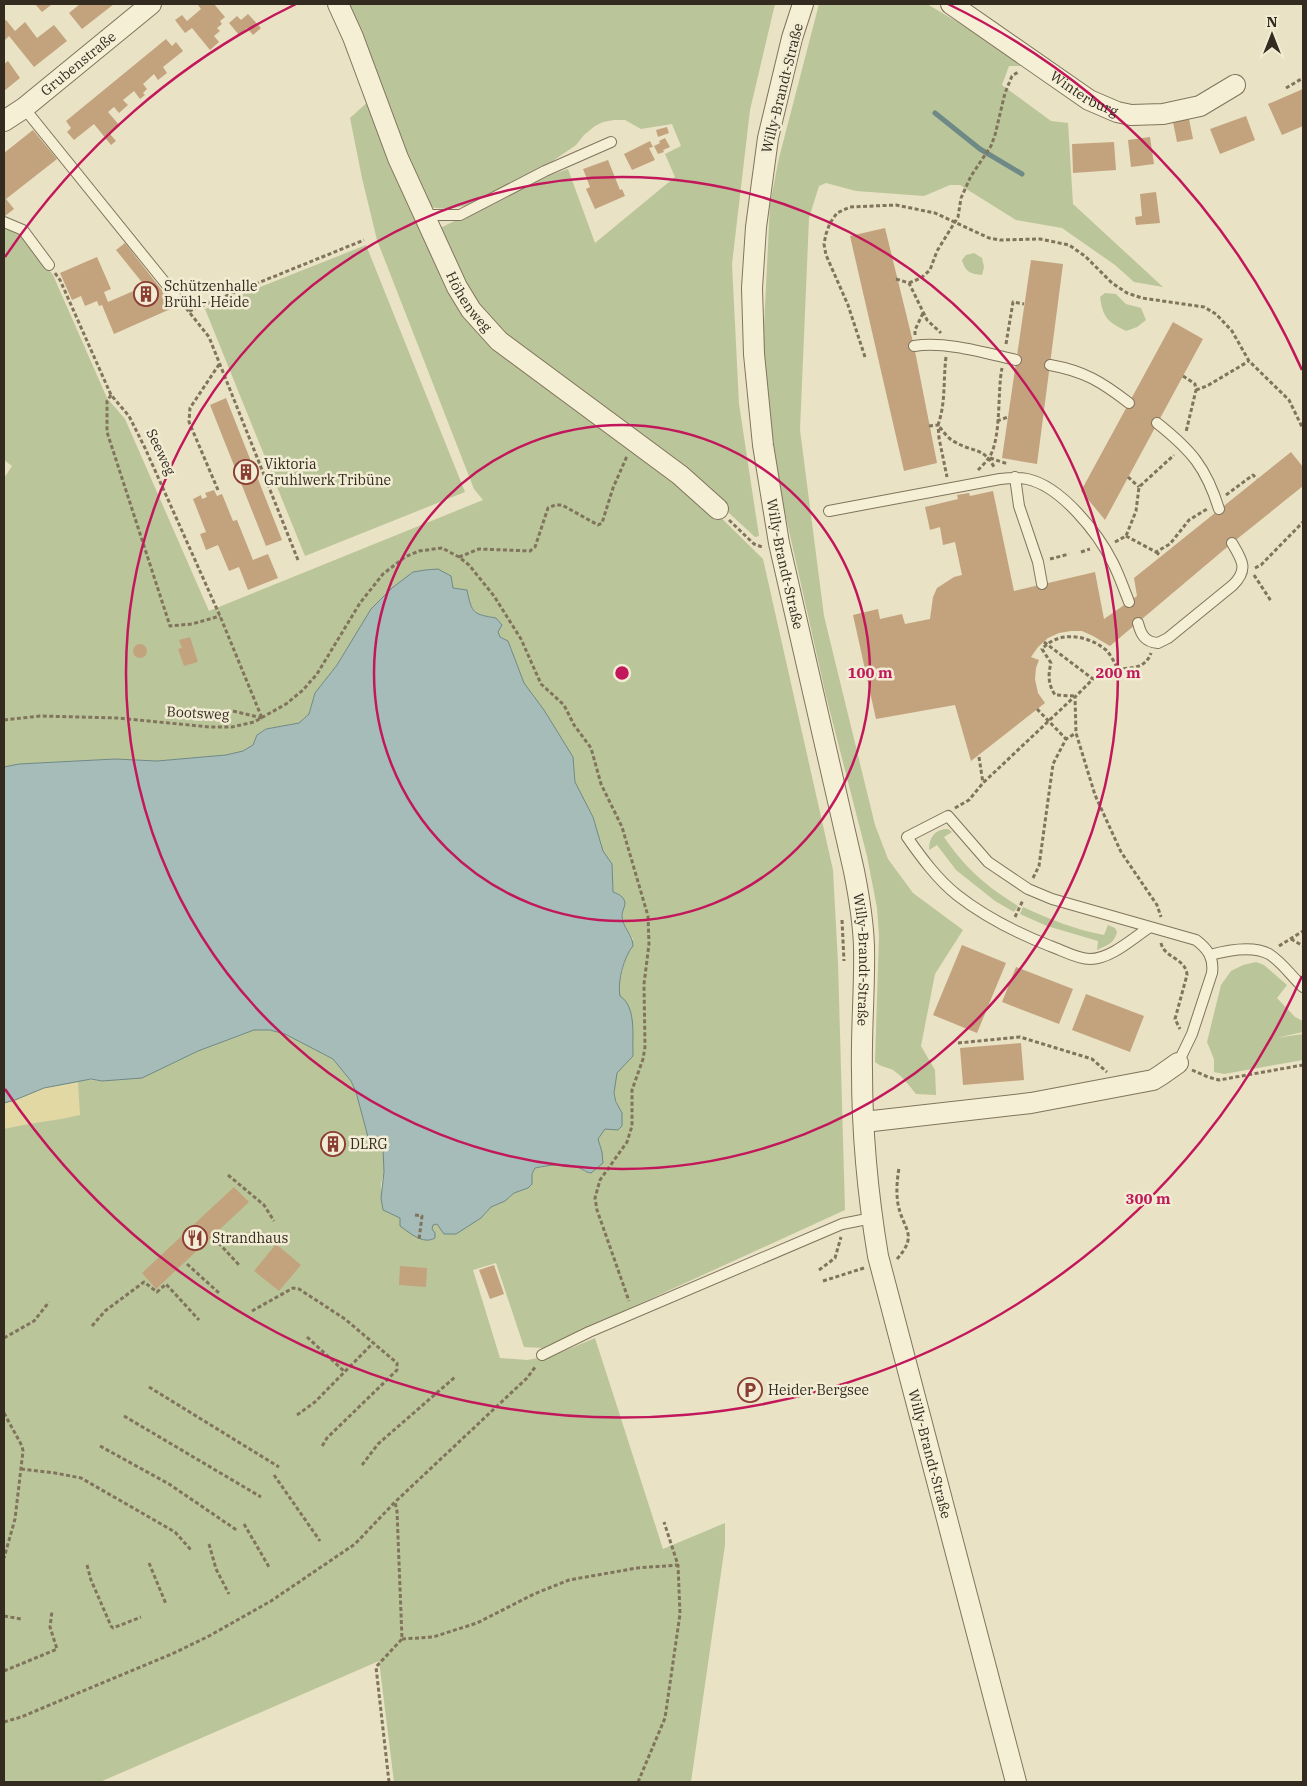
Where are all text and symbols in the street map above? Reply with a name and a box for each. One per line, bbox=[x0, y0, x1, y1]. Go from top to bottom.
north arrow bbox=[1247, 10, 1297, 60]
text: N bbox=[1266, 13, 1278, 31]
street label: Willy-Brandt-Straße bbox=[757, 21, 807, 155]
street label: Grubenstraße bbox=[37, 27, 120, 100]
street label: Winterburg bbox=[1047, 67, 1121, 121]
street label: Höhenweg bbox=[442, 269, 496, 336]
place label: Schützenhalle Brühl- Heide bbox=[164, 277, 258, 311]
building icon: Schützenhalle Brühl- Heide bbox=[133, 281, 159, 307]
street label: Seeweg bbox=[142, 426, 180, 478]
place label: Viktoria Gruhlwerk Tribüne bbox=[264, 455, 391, 489]
building icon: Viktoria Gruhlwerk Tribüne bbox=[233, 459, 259, 485]
street label: Willy-Brandt-Straße bbox=[763, 497, 807, 631]
text: 100 m bbox=[847, 663, 893, 682]
text: 200 m bbox=[1095, 663, 1141, 682]
centre of rings bbox=[613, 664, 631, 682]
street label: Bootsweg bbox=[166, 702, 230, 724]
street label: Willy-Brandt-Straße bbox=[849, 892, 873, 1026]
building icon: DLRG bbox=[320, 1131, 346, 1157]
place label: DLRG bbox=[350, 1135, 388, 1153]
text: 300 m bbox=[1125, 1189, 1171, 1208]
restaurant icon: Strandhaus bbox=[182, 1225, 208, 1251]
place label: Strandhaus bbox=[212, 1229, 288, 1247]
parking icon: Heider Bergsee bbox=[737, 1377, 763, 1403]
place label: Heider Bergsee bbox=[768, 1381, 869, 1399]
street label: Willy-Brandt-Straße bbox=[904, 1387, 956, 1521]

